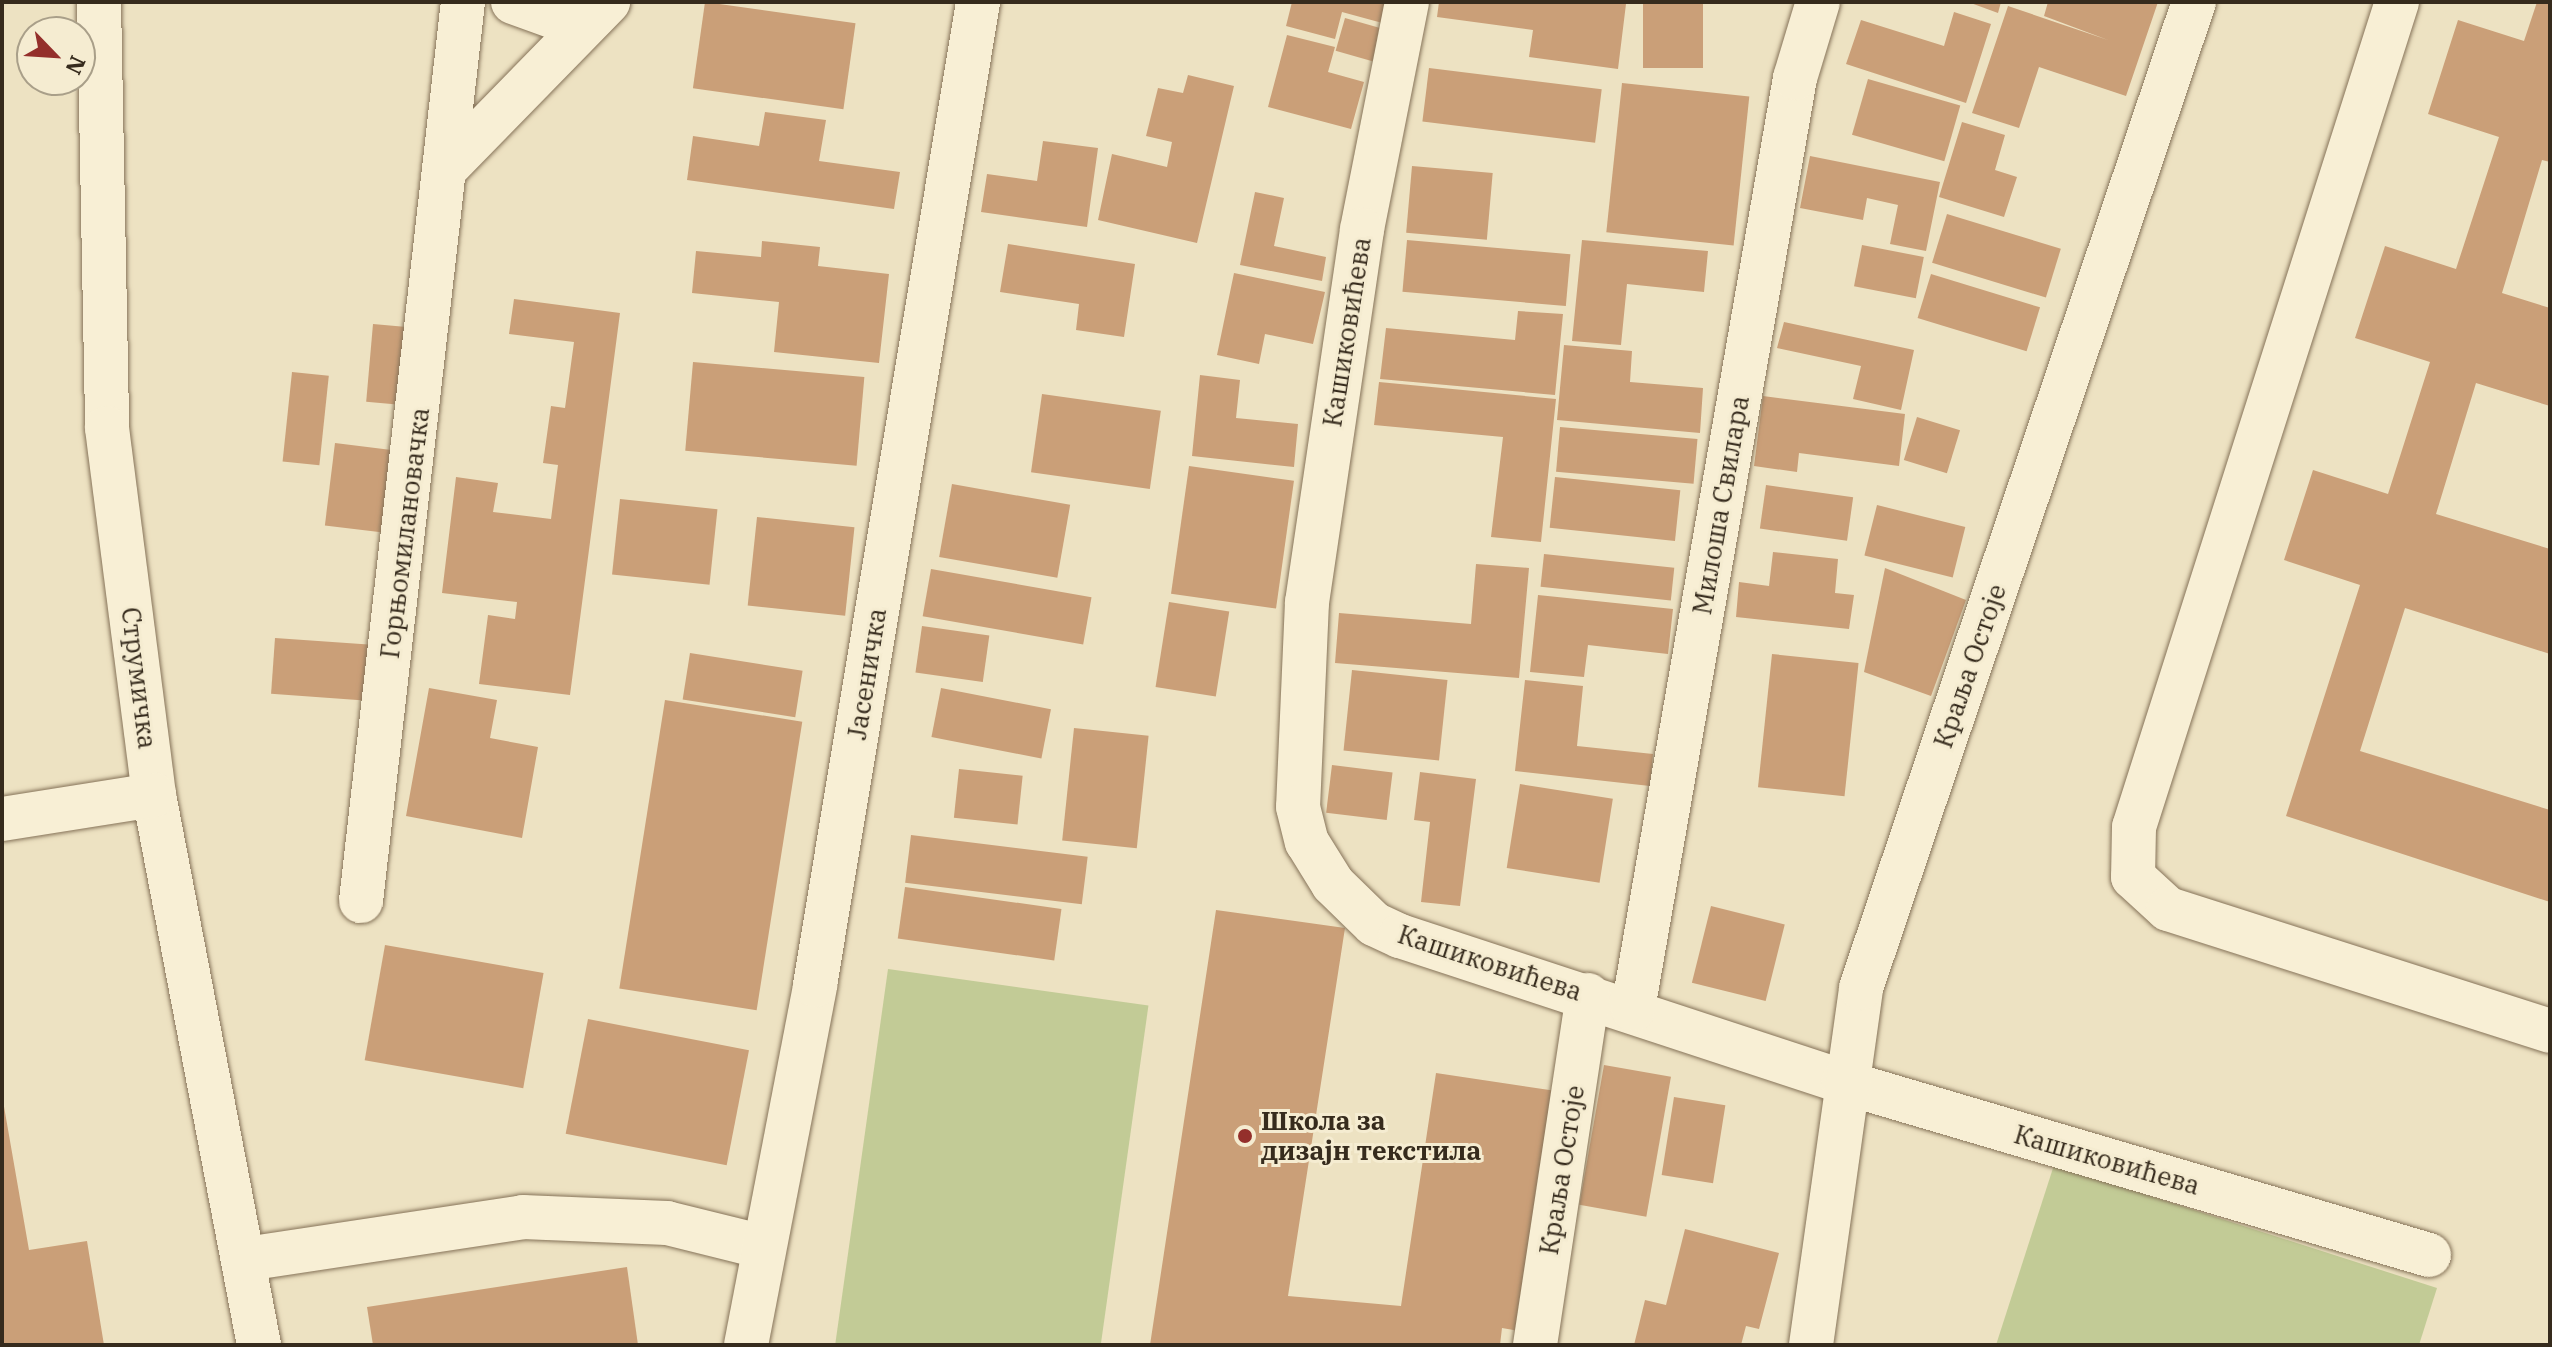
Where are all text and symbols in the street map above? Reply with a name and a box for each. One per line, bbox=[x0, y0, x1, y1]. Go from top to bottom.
north arrow bbox=[16, 16, 96, 96]
text: N bbox=[60, 51, 93, 80]
street label: Кашиковићева bbox=[1317, 235, 1377, 429]
street label: Милоша Свилара bbox=[1686, 393, 1756, 617]
street label: Горњомилановачка bbox=[374, 406, 436, 660]
street label: Краља Остоје bbox=[1927, 580, 2013, 752]
street label: Струмичка bbox=[115, 605, 163, 751]
street label: Јасеничка bbox=[841, 606, 893, 742]
street label: Кашиковићева bbox=[1394, 919, 1586, 1007]
street label: Краља Остоје bbox=[1533, 1083, 1591, 1257]
place label: Школа за дизајн текстила bbox=[1261, 1105, 1481, 1166]
street label: Кашиковићева bbox=[2011, 1119, 2203, 1201]
marker: Школа за дизајн текстила bbox=[1236, 1127, 1254, 1145]

